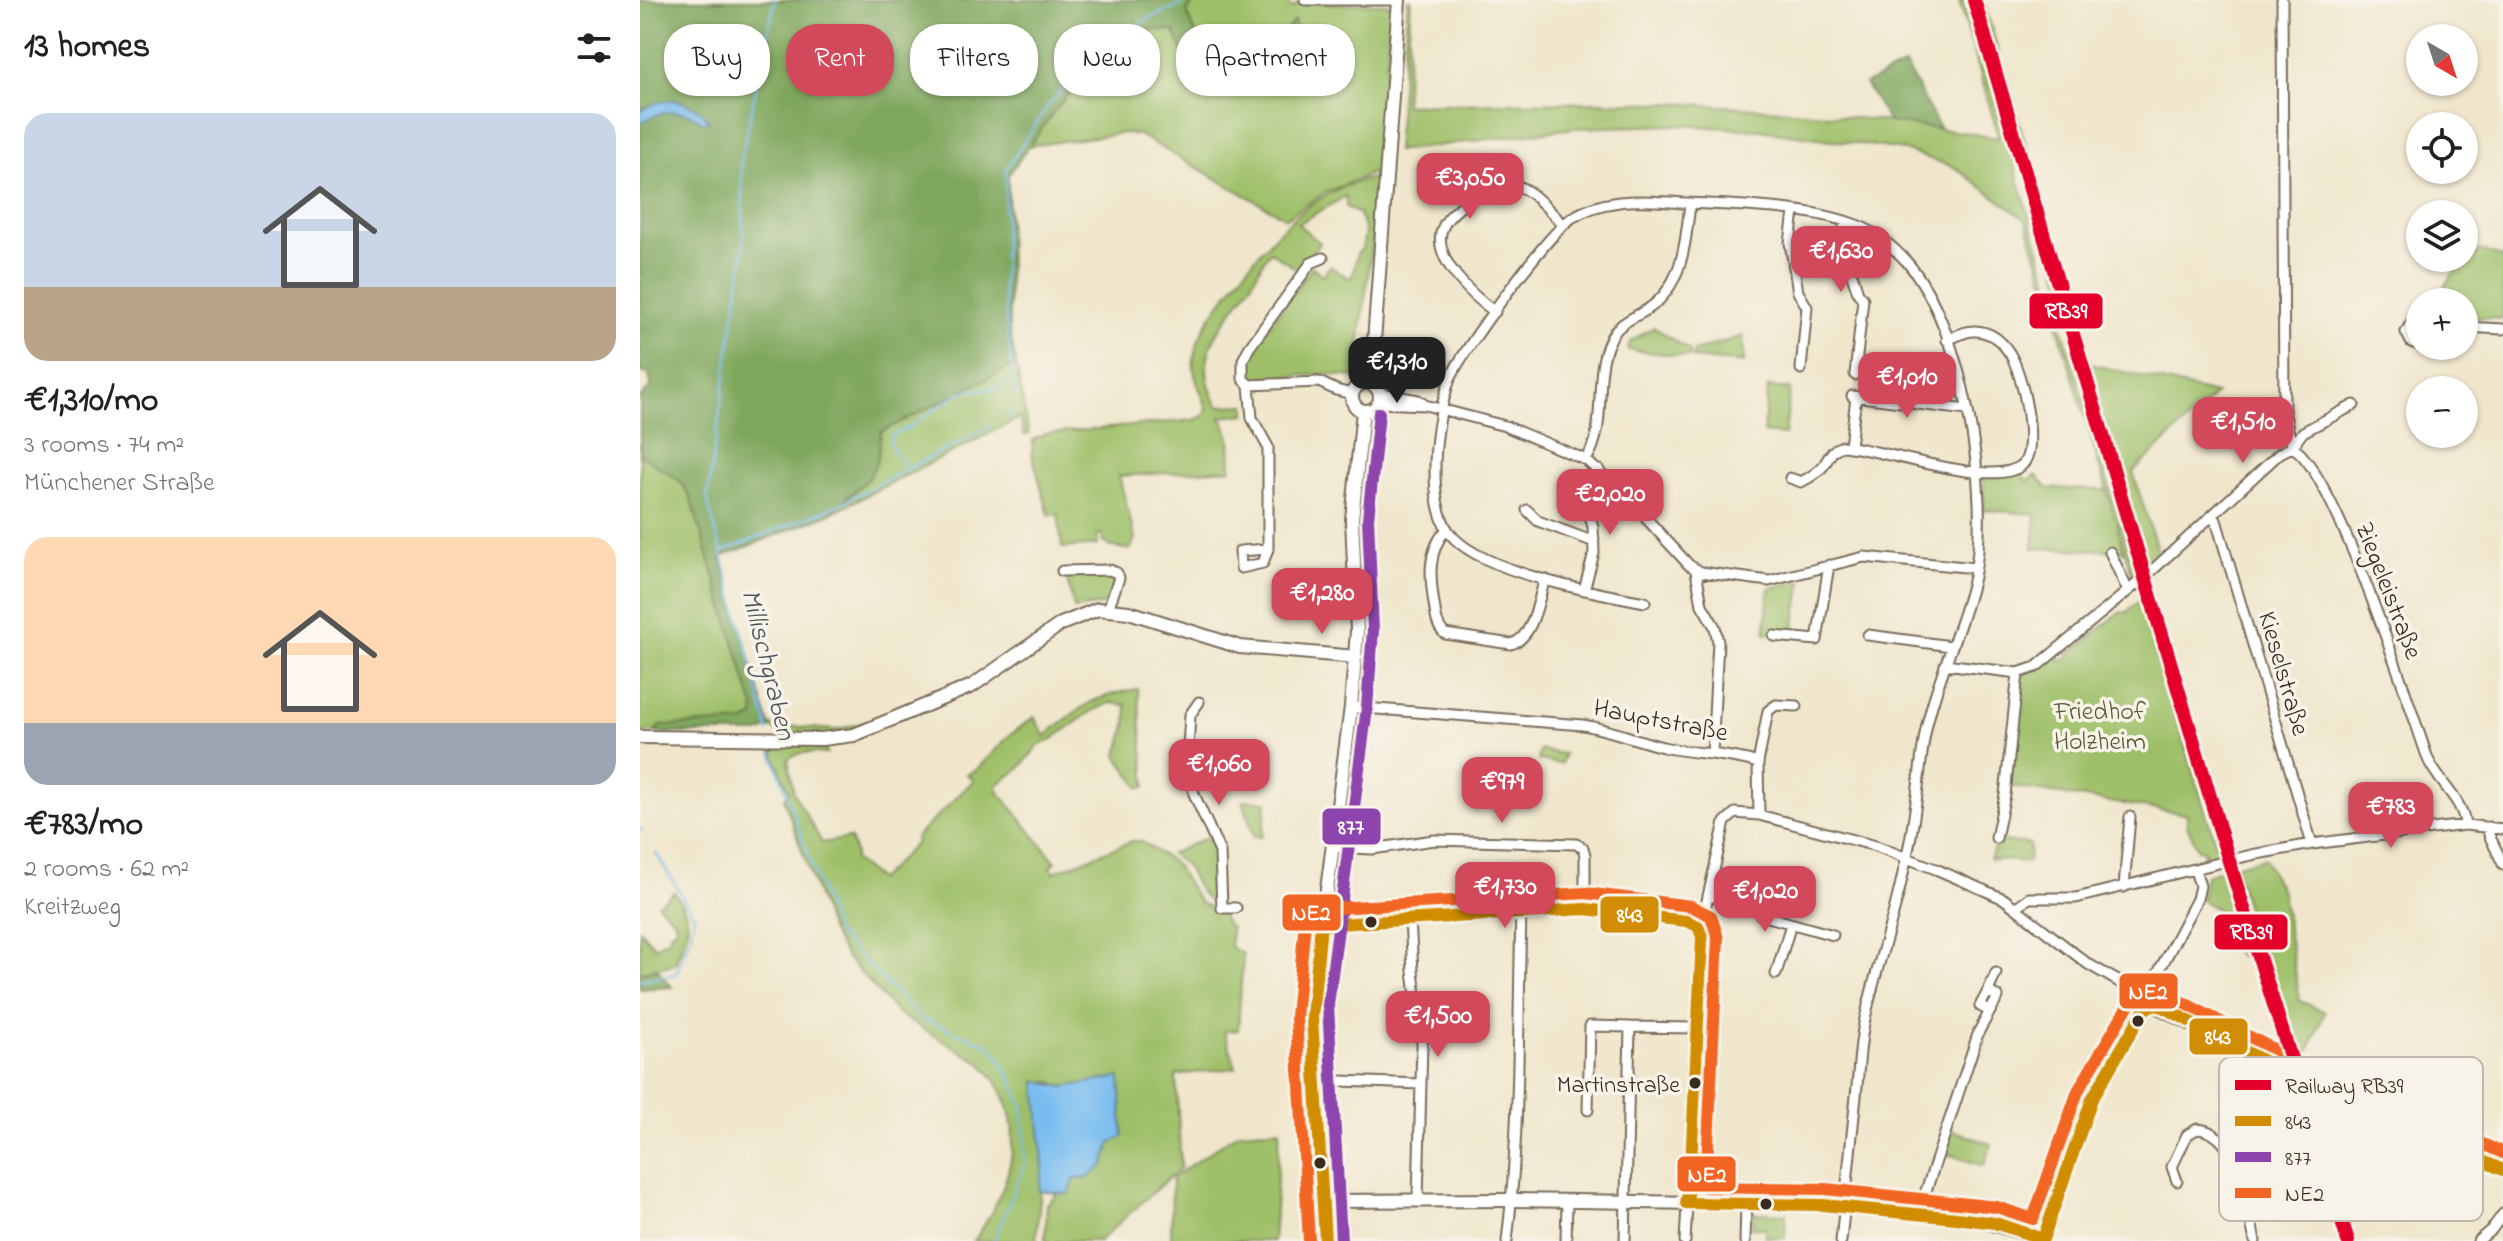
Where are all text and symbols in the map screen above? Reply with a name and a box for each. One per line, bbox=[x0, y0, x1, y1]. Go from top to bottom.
text: 13 homes bbox=[24, 23, 150, 73]
chip: Buy bbox=[664, 24, 770, 96]
chip: Rent bbox=[786, 24, 894, 96]
chip: Filters bbox=[910, 24, 1038, 96]
chip: New bbox=[1054, 24, 1160, 96]
chip: Apartment bbox=[1176, 24, 1355, 96]
north arrow bbox=[2406, 24, 2478, 96]
map controls bbox=[2406, 24, 2478, 448]
icon: filters bbox=[572, 26, 616, 70]
button: locate bbox=[2406, 112, 2478, 184]
pin: €3,050 bbox=[1405, 153, 1535, 221]
text: €3,050 bbox=[1435, 160, 1505, 198]
icon: home bbox=[248, 165, 392, 309]
button: layers bbox=[2406, 200, 2478, 272]
pin: €1,630 bbox=[1776, 226, 1906, 294]
text: €1,630 bbox=[1809, 233, 1873, 271]
button: + bbox=[2406, 288, 2478, 360]
line badge: RB39 bbox=[2028, 292, 2104, 330]
text: RB39 bbox=[2045, 297, 2088, 329]
pin: €1,310 bbox=[1332, 337, 1462, 405]
text: €1,310 bbox=[1366, 344, 1428, 382]
pin: €1,010 bbox=[1842, 352, 1972, 420]
text: €1,010 bbox=[1876, 359, 1938, 397]
button: − bbox=[2406, 376, 2478, 448]
text: €1,310/mo bbox=[24, 377, 159, 427]
pin: €1,510 bbox=[2178, 397, 2308, 465]
text: €1,510 bbox=[2210, 404, 2276, 442]
text: 3 rooms · 74 m² bbox=[24, 427, 184, 465]
text: Münchener Straße bbox=[24, 465, 215, 503]
pin: €2,020 bbox=[1545, 469, 1675, 537]
text: €2,020 bbox=[1575, 476, 1645, 514]
street label: Ziegeleistraße bbox=[2344, 517, 2431, 666]
pin: €1,280 bbox=[1257, 568, 1387, 636]
text: €1,280 bbox=[1290, 575, 1354, 613]
water label: Millischgraben bbox=[728, 585, 805, 746]
icon: home bbox=[248, 589, 392, 733]
street label: Kieselstraße bbox=[2246, 607, 2318, 741]
street label: Hauptstraße bbox=[1590, 690, 1731, 754]
park label: Friedhof Holzheim bbox=[2053, 694, 2147, 762]
pin: €1,060 bbox=[1154, 739, 1284, 807]
text: €1,060 bbox=[1187, 746, 1251, 784]
pin: €979 bbox=[1455, 757, 1549, 825]
text: €979 bbox=[1480, 764, 1524, 802]
pin: €783 bbox=[2344, 782, 2438, 850]
text: €783 bbox=[2366, 789, 2416, 827]
text: €783/mo bbox=[24, 801, 143, 851]
line badge: 877 bbox=[1321, 807, 1382, 846]
text: 877 bbox=[1337, 813, 1365, 845]
text: 2 rooms · 62 m² bbox=[24, 851, 189, 889]
pin: €1,730 bbox=[1440, 862, 1570, 930]
pin: €1,020 bbox=[1700, 866, 1830, 934]
text: €1,730 bbox=[1473, 869, 1537, 907]
text: €1,020 bbox=[1732, 873, 1798, 911]
text: Kreitzweg bbox=[24, 889, 121, 927]
line badge: NE2 bbox=[1281, 893, 1342, 932]
line badge: 843 bbox=[1599, 895, 1660, 934]
text: NE2 bbox=[1291, 899, 1331, 931]
text: 843 bbox=[1616, 901, 1643, 933]
line badge: RB39 bbox=[2213, 913, 2289, 951]
unlabelled marker bbox=[1363, 914, 1379, 930]
text: RB39 bbox=[2230, 918, 2273, 950]
line badge: NE2 bbox=[2118, 972, 2179, 1010]
text: NE2 bbox=[2128, 978, 2168, 1010]
pin: €1,500 bbox=[1373, 991, 1503, 1059]
text: €1,500 bbox=[1404, 998, 1472, 1036]
unlabelled marker bbox=[2130, 1013, 2146, 1029]
line badge: 843 bbox=[2188, 1017, 2249, 1056]
text: 843 bbox=[2204, 1023, 2231, 1055]
legend bbox=[2219, 1057, 2483, 1221]
place label: Martinstraße bbox=[1557, 1069, 1680, 1104]
text: Railway RB39 bbox=[2285, 1072, 2404, 1105]
marker: Martinstraße bbox=[1687, 1075, 1703, 1091]
text: 843 bbox=[2285, 1108, 2311, 1140]
text: 877 bbox=[2285, 1144, 2311, 1176]
unlabelled marker bbox=[1312, 1155, 1328, 1171]
line badge: NE2 bbox=[1676, 1155, 1737, 1193]
text: NE2 bbox=[1687, 1161, 1727, 1193]
text: NE2 bbox=[2285, 1180, 2324, 1212]
unlabelled marker bbox=[1758, 1196, 1774, 1212]

